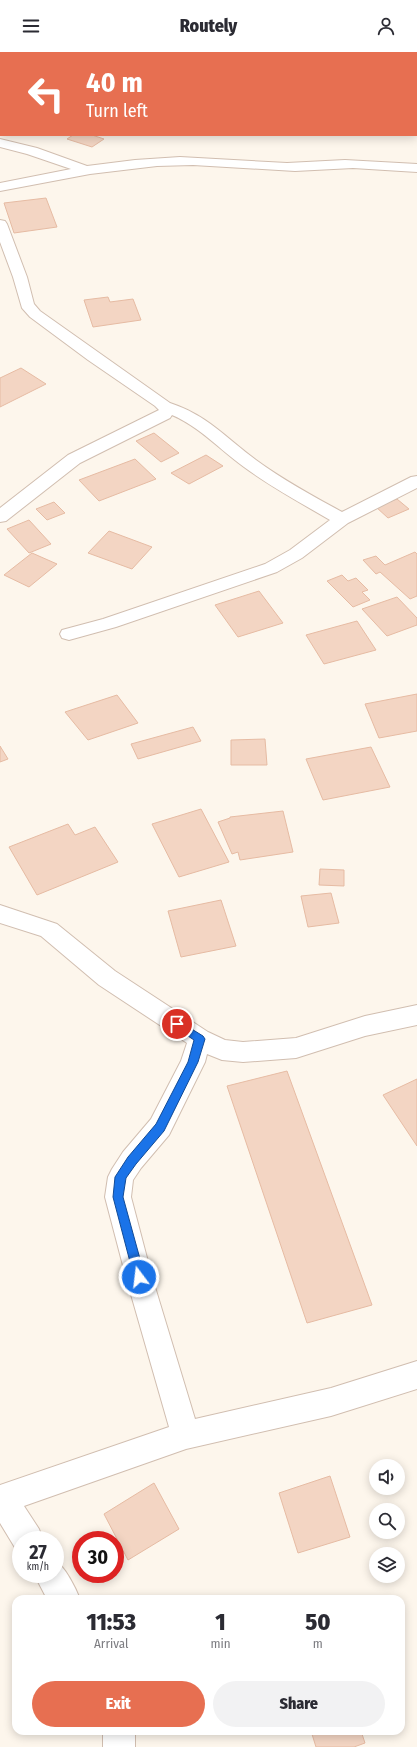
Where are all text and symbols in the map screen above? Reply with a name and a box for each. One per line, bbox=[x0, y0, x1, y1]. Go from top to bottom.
icon: menu bbox=[20, 15, 42, 37]
text: Routely bbox=[180, 15, 237, 37]
icon: person bbox=[375, 15, 397, 37]
text: 40 m bbox=[86, 66, 143, 99]
icon: left bbox=[20, 68, 72, 120]
text: Turn left bbox=[86, 100, 148, 122]
pin bbox=[160, 1007, 194, 1041]
icon: arrive bbox=[166, 1013, 188, 1035]
position arrow bbox=[118, 1256, 160, 1298]
map controls bbox=[369, 1459, 405, 1583]
button: sound bbox=[369, 1459, 405, 1495]
button: search bbox=[369, 1503, 405, 1539]
speed limit sign: 30 bbox=[72, 1531, 124, 1583]
text: 27 bbox=[29, 1540, 47, 1564]
button: layers bbox=[369, 1547, 405, 1583]
text: km/h bbox=[27, 1561, 49, 1573]
text: 11:53 bbox=[87, 1608, 136, 1636]
text: 1 bbox=[215, 1608, 226, 1636]
text: 50 bbox=[305, 1608, 330, 1636]
text: Arrival bbox=[94, 1636, 128, 1651]
text: min bbox=[210, 1636, 231, 1651]
text: m bbox=[313, 1636, 323, 1651]
button: Exit bbox=[32, 1681, 205, 1727]
button: Share bbox=[213, 1681, 385, 1727]

